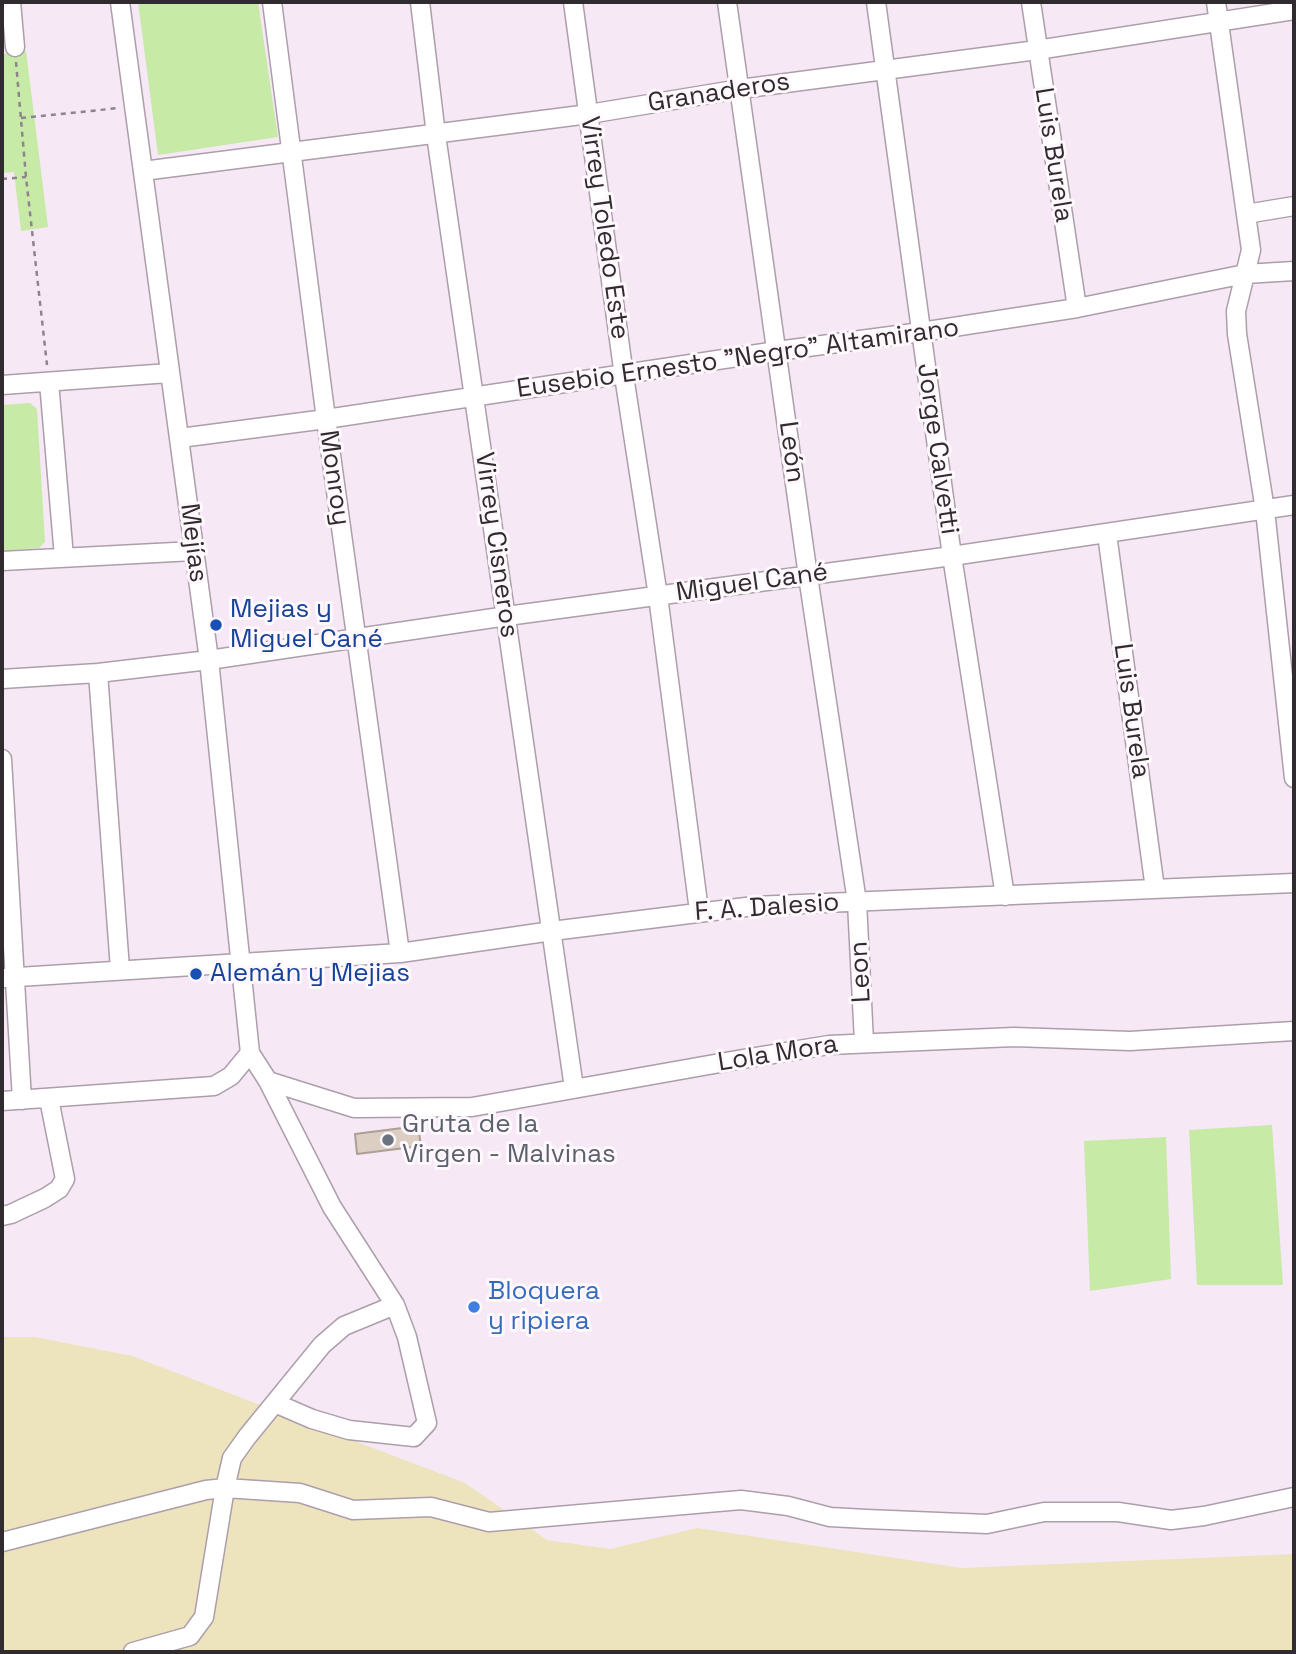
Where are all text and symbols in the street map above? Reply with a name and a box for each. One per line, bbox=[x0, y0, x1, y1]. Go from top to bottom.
street label: Granaderos bbox=[646, 66, 792, 120]
street label: Luis Burela bbox=[1027, 85, 1079, 225]
street label: Virrey Toledo Este bbox=[573, 115, 635, 341]
street label: Eusebio Ernesto "Negro" Altamirano bbox=[515, 312, 961, 406]
street label: Jorge Calvetti bbox=[910, 361, 964, 537]
street label: León bbox=[771, 419, 811, 485]
street label: Monroy bbox=[312, 428, 356, 528]
street label: Virrey Cisneros bbox=[468, 450, 524, 640]
street label: Mejías bbox=[173, 502, 213, 584]
street label: Miguel Cané bbox=[674, 557, 830, 609]
place label: Mejias y Miguel Cané bbox=[230, 594, 383, 656]
marker: Mejias y Miguel Cané bbox=[208, 617, 224, 633]
street label: Luis Burela bbox=[1106, 642, 1156, 780]
street label: F. A. Dalesio bbox=[694, 887, 840, 929]
street label: Leon bbox=[844, 940, 878, 1004]
place label: Alemán y Mejias bbox=[210, 958, 410, 990]
marker: Alemán y Mejias bbox=[188, 966, 204, 982]
street label: Lola Mora bbox=[716, 1029, 840, 1079]
place label: Gruta de la Virgen - Malvinas bbox=[402, 1109, 616, 1170]
marker: Gruta de la Virgen - Malvinas bbox=[380, 1132, 396, 1148]
place label: Bloquera y ripiera bbox=[488, 1276, 600, 1338]
marker: Bloquera y ripiera bbox=[466, 1299, 482, 1315]

